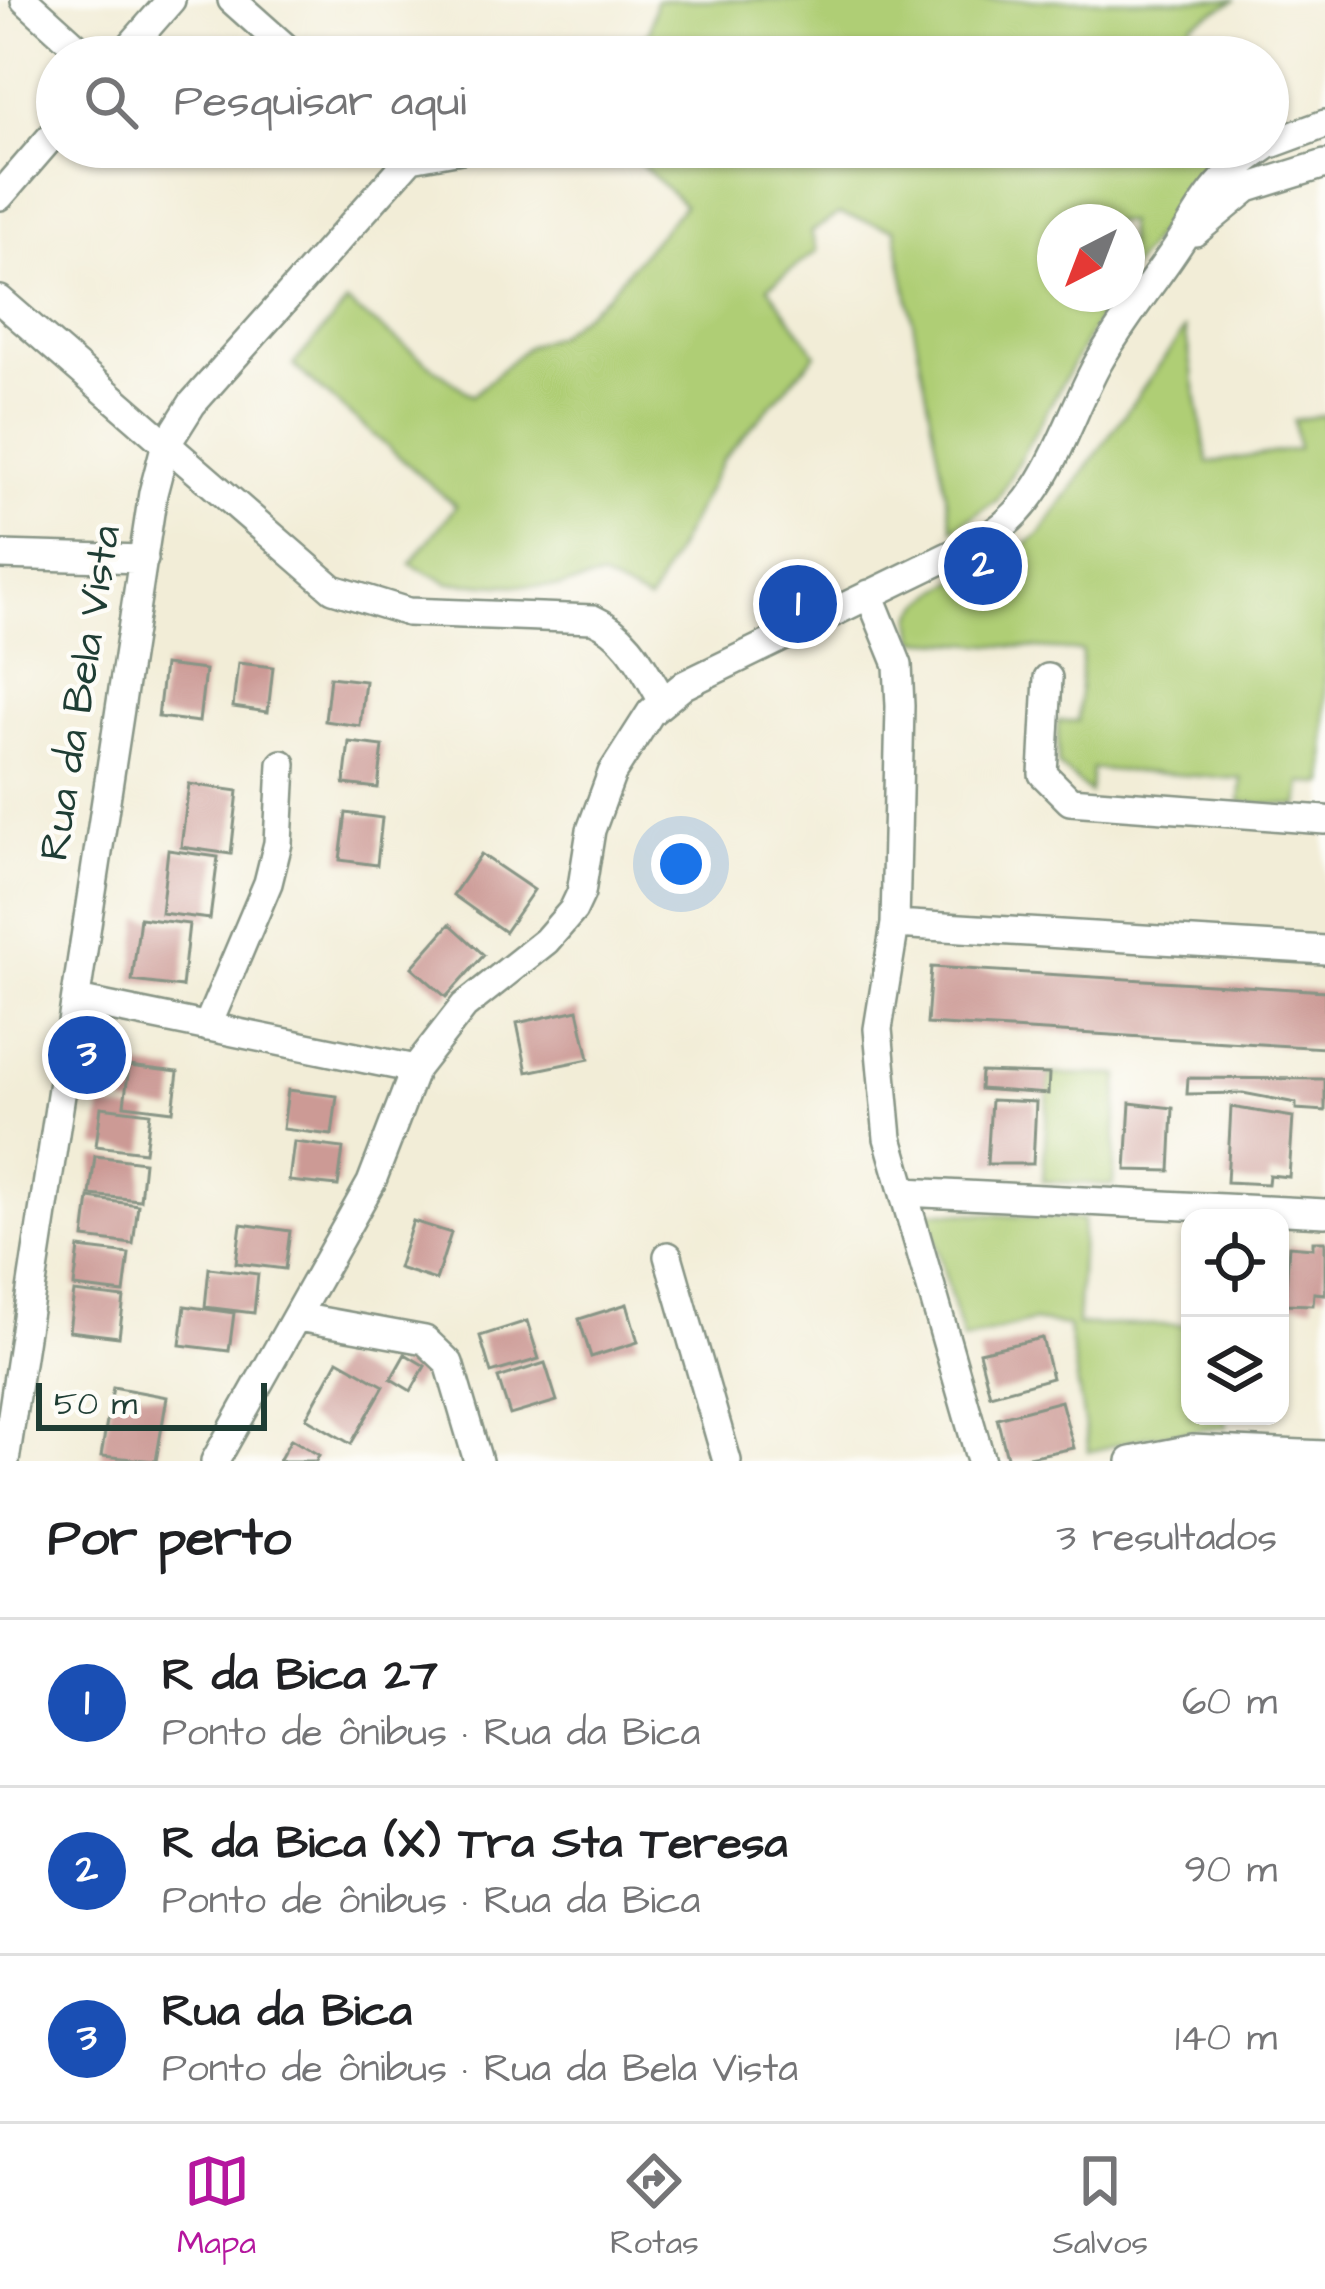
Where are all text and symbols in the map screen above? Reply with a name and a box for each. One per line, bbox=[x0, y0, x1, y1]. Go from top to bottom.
search box bbox=[36, 36, 1289, 168]
icon: search bbox=[78, 69, 144, 135]
text: Pesquisar aqui bbox=[174, 71, 466, 133]
north arrow bbox=[1037, 204, 1145, 312]
street label: Rua da Bela Vista bbox=[26, 521, 136, 865]
pin: 2 bbox=[944, 521, 1022, 611]
pin: 1 bbox=[759, 559, 837, 649]
your location bbox=[651, 834, 711, 894]
pin: 3 bbox=[48, 1010, 126, 1100]
map controls bbox=[1181, 1209, 1289, 1425]
button: locate bbox=[1181, 1209, 1289, 1317]
button: layers bbox=[1181, 1317, 1289, 1425]
scale bar bbox=[36, 1377, 267, 1430]
text: 50 m bbox=[54, 1381, 137, 1427]
text: Por perto bbox=[48, 1504, 291, 1575]
text: 3 resultados bbox=[1056, 1512, 1277, 1566]
text: R da Bica 27 bbox=[162, 1645, 438, 1707]
text: 1 bbox=[85, 1676, 90, 1730]
text: 60 m bbox=[1182, 1676, 1277, 1730]
text: Ponto de ônibus · Rua da Bica bbox=[162, 1707, 700, 1761]
text: R da Bica (X) Tra Sta Teresa bbox=[162, 1813, 787, 1875]
text: 2 bbox=[76, 1844, 98, 1898]
text: 90 m bbox=[1184, 1844, 1277, 1898]
text: Ponto de ônibus · Rua da Bica bbox=[162, 1875, 700, 1929]
text: Rua da Bica bbox=[162, 1981, 412, 2043]
text: 3 bbox=[77, 2012, 97, 2066]
text: 140 m bbox=[1175, 2012, 1277, 2066]
text: Ponto de ônibus · Rua da Bela Vista bbox=[162, 2043, 798, 2097]
tab: Mapa bbox=[177, 2148, 256, 2266]
tab: Rotas bbox=[610, 2148, 699, 2266]
tab: Salvos bbox=[1053, 2148, 1148, 2266]

